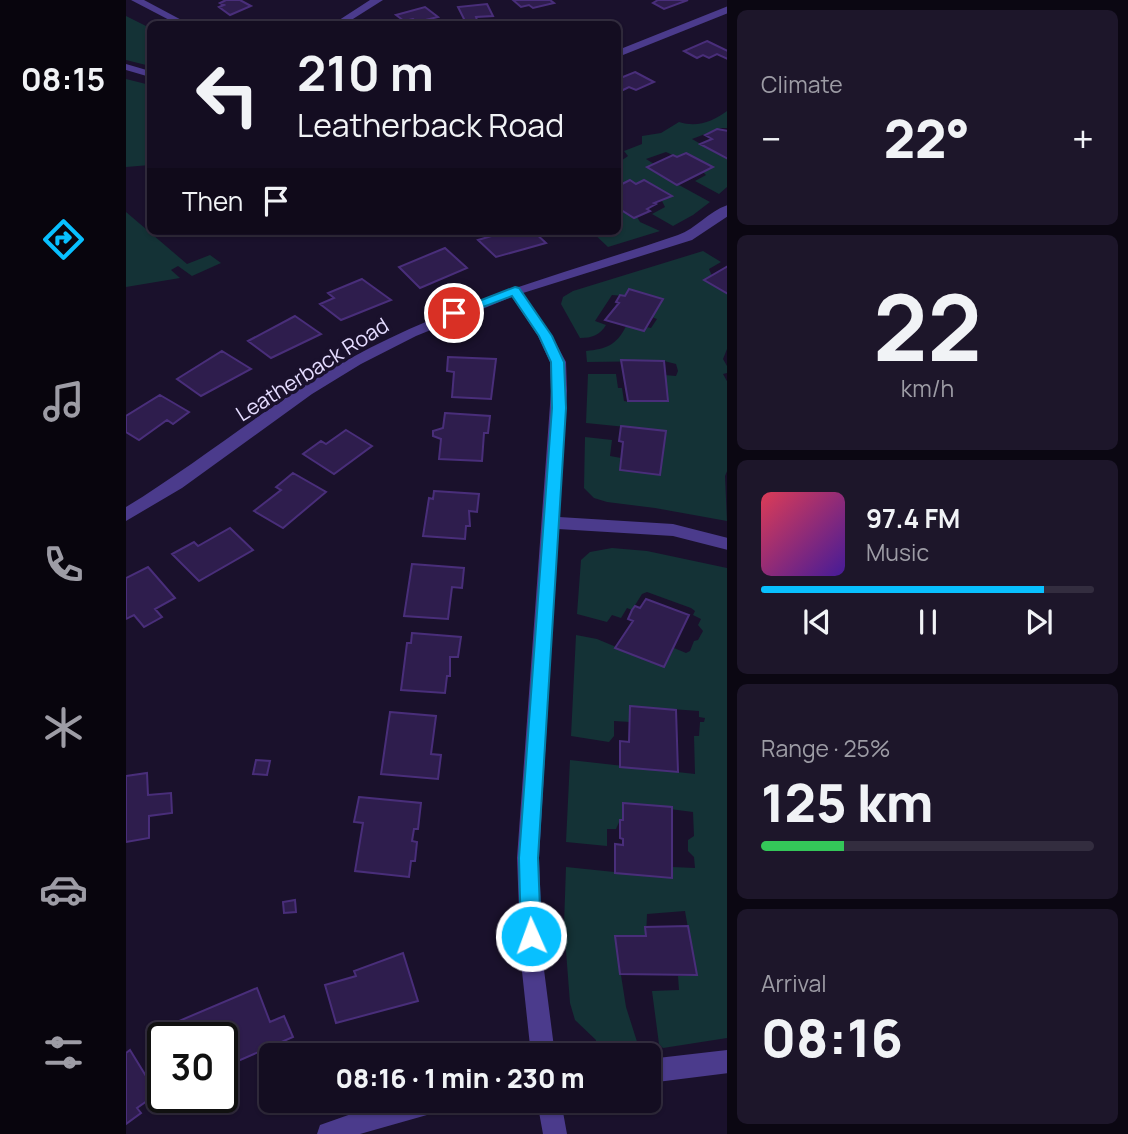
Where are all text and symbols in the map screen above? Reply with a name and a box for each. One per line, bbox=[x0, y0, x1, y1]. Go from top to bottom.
text: 210 m bbox=[297, 39, 434, 106]
icon: left bbox=[182, 49, 273, 140]
text: 08:15 bbox=[21, 57, 105, 101]
text: Climate bbox=[761, 68, 843, 100]
text: Leatherback Road bbox=[297, 103, 564, 147]
text: 22° bbox=[884, 103, 970, 174]
text: − bbox=[761, 112, 782, 164]
text: + bbox=[1072, 112, 1094, 164]
icon: arrive bbox=[257, 182, 295, 220]
text: Then bbox=[182, 183, 243, 219]
icon: directions bbox=[39, 215, 88, 264]
text: 22 bbox=[873, 264, 982, 388]
pin bbox=[424, 283, 484, 343]
icon: arrive bbox=[435, 294, 473, 332]
street label: Leatherback Road bbox=[230, 311, 394, 427]
text: km/h bbox=[901, 372, 954, 404]
icon: music bbox=[39, 377, 88, 426]
text: 97.4 FM bbox=[866, 500, 960, 536]
text: Music bbox=[866, 536, 929, 568]
icon: phone bbox=[39, 540, 88, 589]
icon: previous bbox=[798, 603, 836, 641]
icon: pause bbox=[909, 603, 947, 641]
icon: next bbox=[1020, 603, 1058, 641]
icon: climate bbox=[39, 703, 88, 752]
text: Range · 25% bbox=[761, 732, 891, 764]
text: 125 km bbox=[761, 767, 933, 838]
icon: car bbox=[39, 865, 88, 914]
position arrow bbox=[494, 899, 568, 973]
text: Arrival bbox=[761, 967, 827, 999]
text: 08:16 bbox=[761, 1002, 903, 1073]
speed limit sign: 30 bbox=[147, 1022, 238, 1113]
icon: filters bbox=[39, 1028, 88, 1077]
text: 08:16 · 1 min · 230 m bbox=[335, 1060, 585, 1096]

